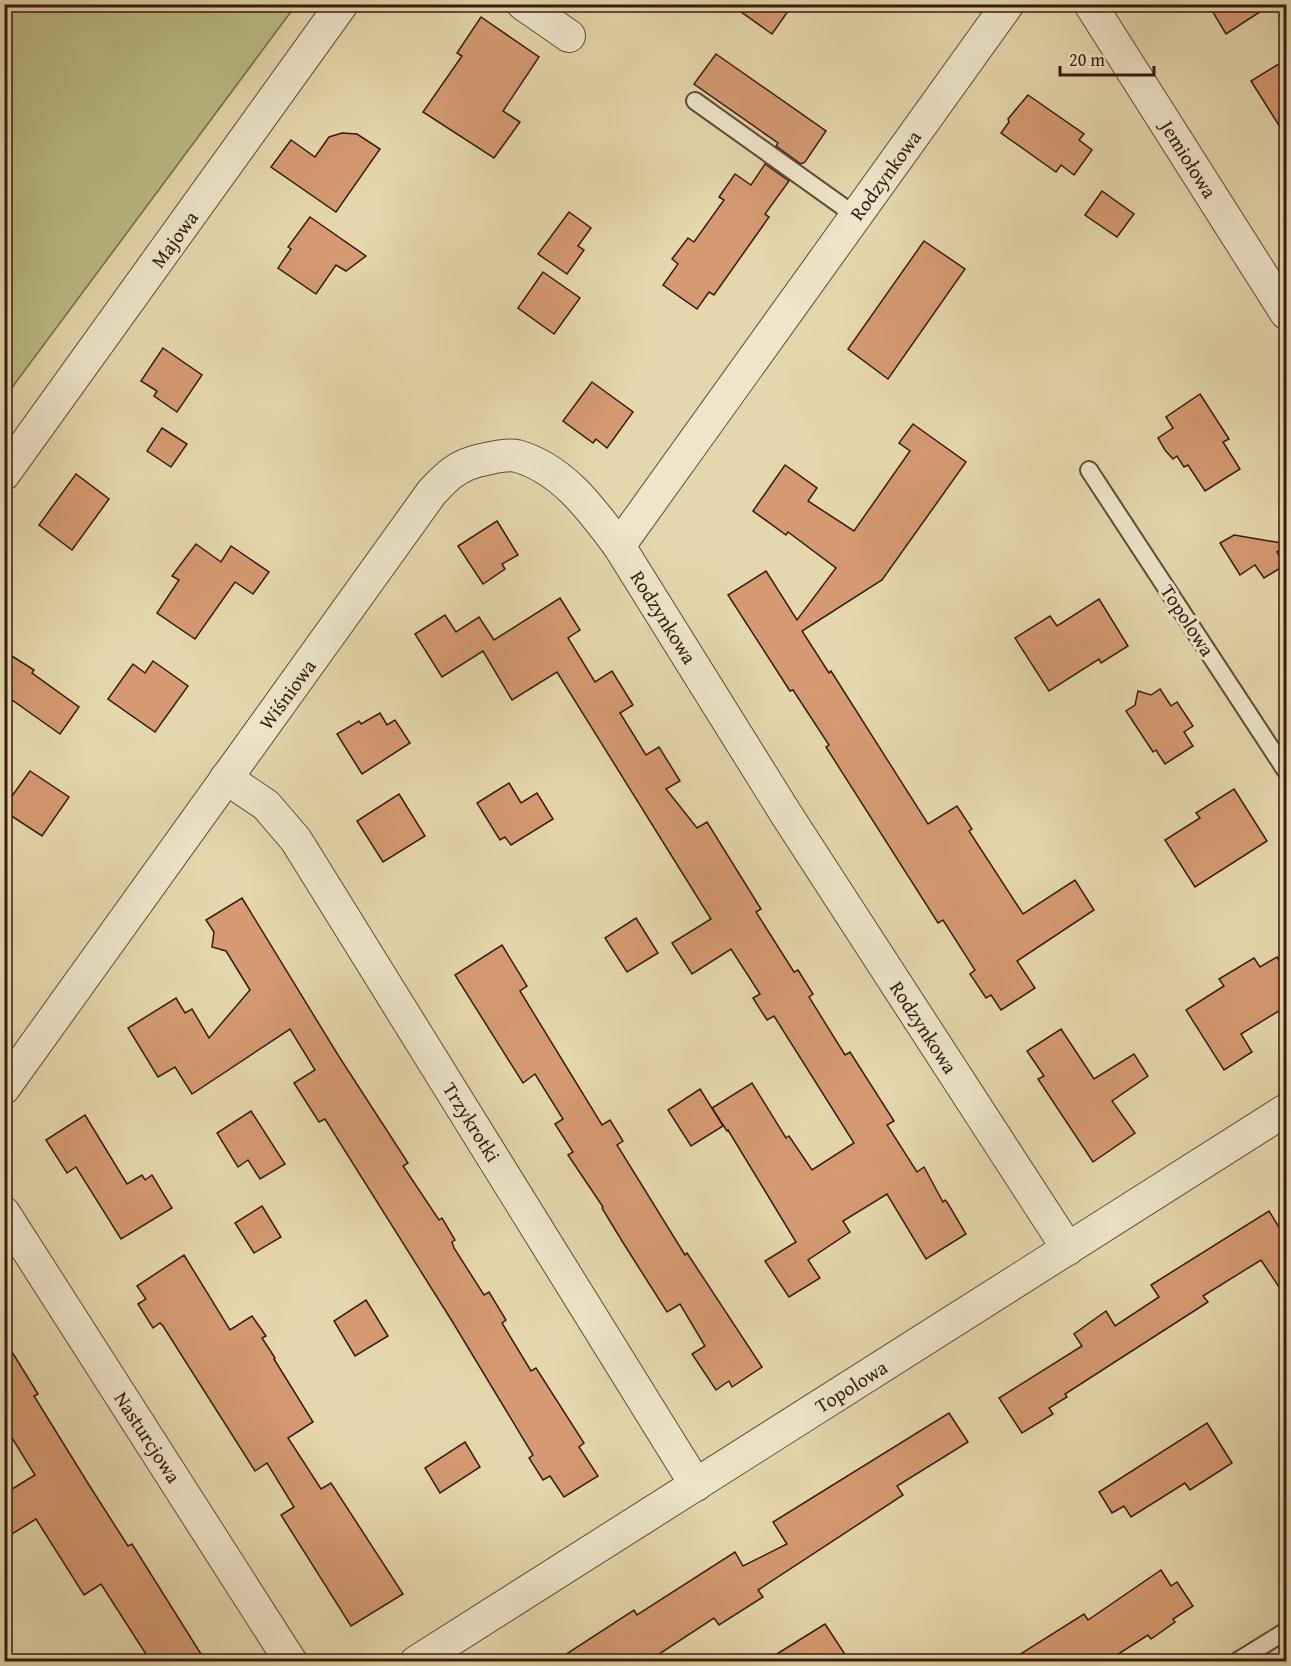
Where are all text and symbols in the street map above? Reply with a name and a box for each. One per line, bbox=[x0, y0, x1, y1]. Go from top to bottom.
scale bar bbox=[1060, 39, 1154, 77]
text: 20 m bbox=[1069, 46, 1105, 73]
street label: Jemiołowa bbox=[1152, 112, 1225, 204]
street label: Rodzynkowa bbox=[842, 123, 928, 226]
street label: Majowa bbox=[143, 204, 205, 274]
street label: Rodzynkowa bbox=[624, 565, 704, 670]
street label: Topolowa bbox=[1154, 578, 1222, 662]
street label: Wiśniowa bbox=[252, 652, 323, 735]
street label: Rodzynkowa bbox=[883, 975, 965, 1080]
street label: Trzykrotki bbox=[436, 1076, 508, 1168]
street label: Topolowa bbox=[809, 1352, 893, 1420]
street label: Nasturcjowa bbox=[108, 1386, 189, 1489]

